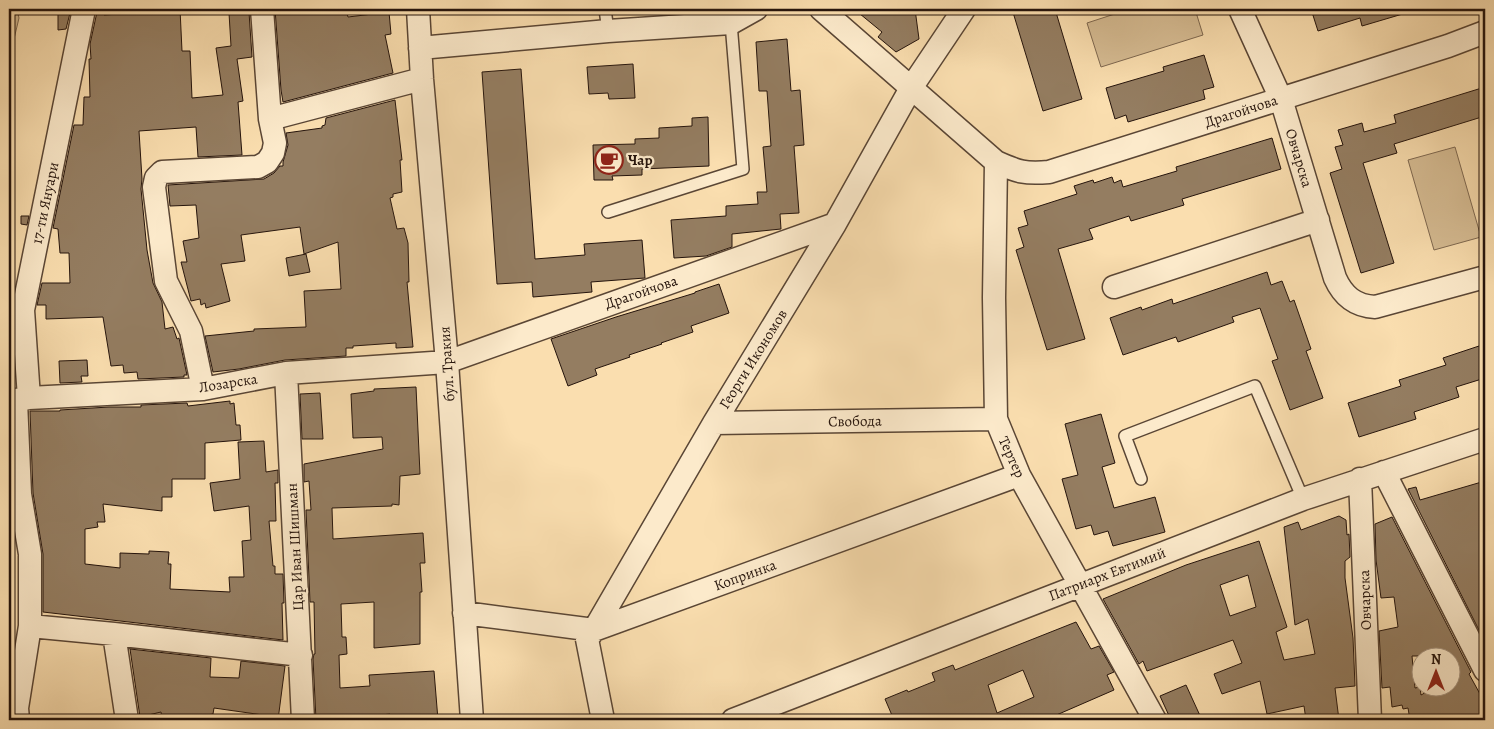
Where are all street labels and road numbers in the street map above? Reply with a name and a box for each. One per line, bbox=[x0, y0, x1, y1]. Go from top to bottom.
street label: Драгойчова bbox=[1202, 90, 1280, 132]
street label: Овчарска bbox=[1281, 126, 1317, 190]
street label: 17-ти Януари bbox=[27, 160, 64, 246]
street label: Драгойчова bbox=[602, 270, 680, 314]
street label: Георги Икономов bbox=[714, 305, 792, 413]
street label: бул. Тракия bbox=[434, 326, 460, 402]
street label: Лозарска bbox=[197, 368, 259, 398]
street label: Свобода bbox=[828, 411, 882, 431]
street label: Тертер bbox=[994, 433, 1030, 481]
street label: Цар Иван Шишман bbox=[282, 482, 308, 611]
street label: Патриарх Евтимий bbox=[1045, 542, 1169, 606]
street label: Копринка bbox=[711, 554, 779, 596]
street label: Овчарска bbox=[1354, 569, 1376, 631]

